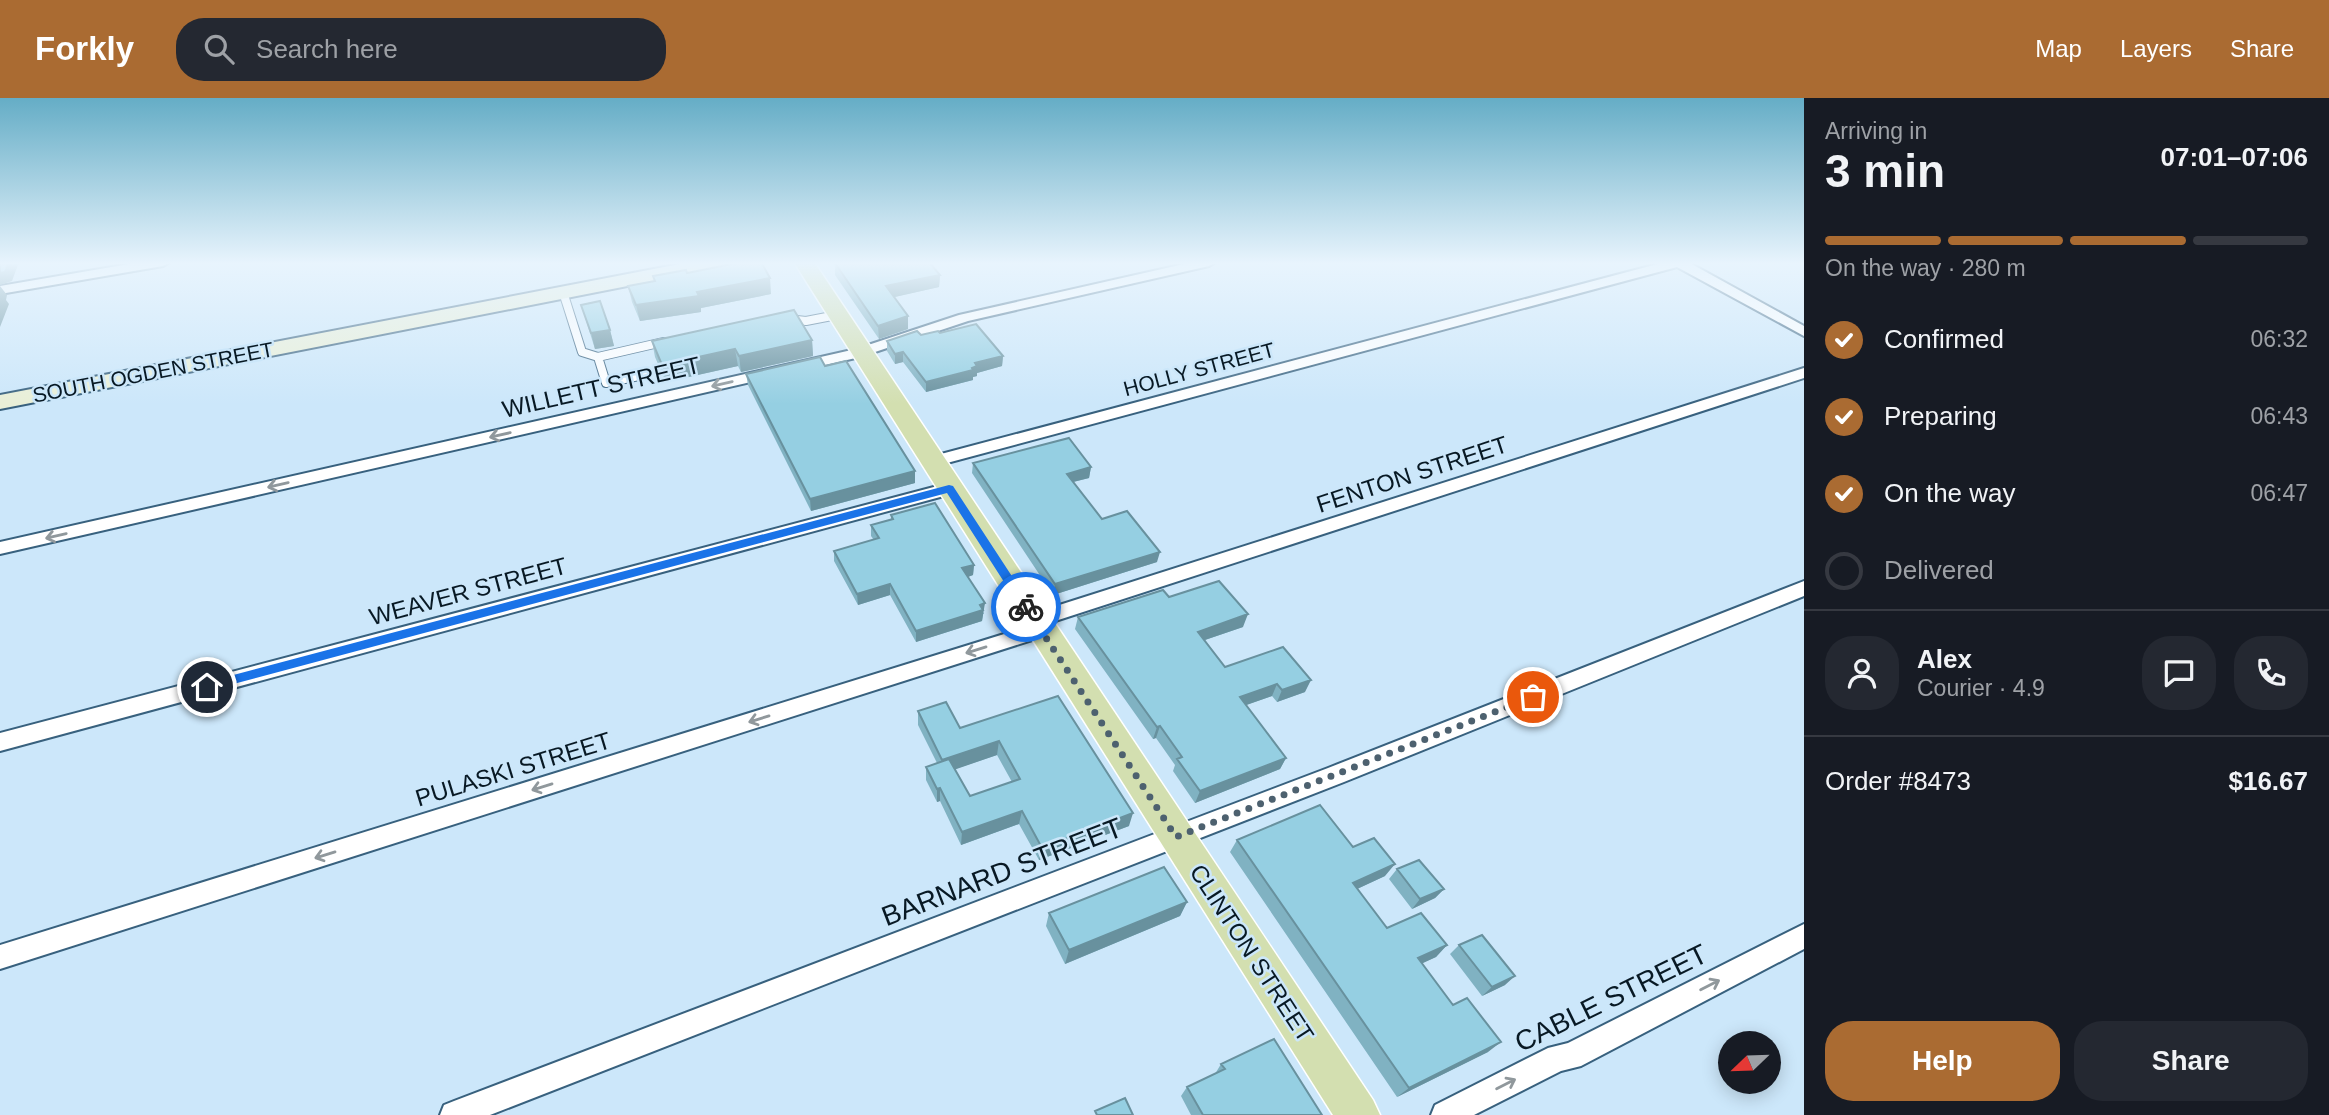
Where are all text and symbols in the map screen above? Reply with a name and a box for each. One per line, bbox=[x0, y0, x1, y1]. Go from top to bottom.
search box bbox=[176, 18, 666, 81]
text: Forkly bbox=[35, 30, 134, 67]
icon: search bbox=[200, 30, 238, 68]
text: Search here bbox=[256, 34, 398, 64]
text: Map bbox=[2035, 35, 2082, 62]
text: Layers bbox=[2120, 35, 2192, 62]
text: Share bbox=[2230, 35, 2294, 62]
text: Arriving in bbox=[1825, 118, 1927, 144]
text: 07:01–07:06 bbox=[2161, 142, 2308, 172]
text: 3 min bbox=[1825, 145, 1945, 197]
text: On the way · 280 m bbox=[1825, 255, 2026, 281]
icon: check bbox=[1825, 321, 1863, 359]
text: Confirmed bbox=[1884, 324, 2004, 354]
text: 06:32 bbox=[2250, 326, 2308, 352]
street label: SOUTH OGDEN STREET bbox=[31, 337, 276, 407]
street label: HOLLY STREET bbox=[1121, 338, 1277, 400]
street label: WILLETT STREET bbox=[499, 351, 703, 423]
one-way arrow bbox=[711, 378, 734, 392]
icon: check bbox=[1825, 398, 1863, 436]
text: Preparing bbox=[1884, 401, 1997, 431]
text: 06:43 bbox=[2250, 403, 2308, 429]
one-way arrow bbox=[489, 429, 512, 442]
street label: FENTON STREET bbox=[1313, 430, 1511, 518]
icon: check bbox=[1825, 475, 1863, 513]
one-way arrow bbox=[267, 478, 290, 492]
text: On the way bbox=[1884, 478, 2016, 508]
text: 06:47 bbox=[2250, 480, 2308, 506]
one-way arrow bbox=[46, 530, 68, 543]
street label: WEAVER STREET bbox=[366, 552, 570, 630]
text: Delivered bbox=[1884, 555, 1994, 585]
courier bbox=[991, 572, 1061, 642]
icon: bike bbox=[1007, 588, 1045, 626]
button: person bbox=[1825, 636, 1899, 710]
button: chat bbox=[2142, 636, 2216, 710]
button: phone bbox=[2234, 636, 2308, 710]
text: Alex bbox=[1917, 644, 1972, 674]
one-way arrow bbox=[966, 645, 988, 658]
pin bbox=[177, 657, 237, 717]
pin bbox=[1503, 667, 1563, 727]
icon: home bbox=[188, 668, 226, 706]
text: Courier · 4.9 bbox=[1917, 675, 2045, 701]
icon: bag bbox=[1514, 678, 1552, 716]
one-way arrow bbox=[749, 713, 771, 726]
street label: PULASKI STREET bbox=[412, 726, 614, 812]
text: Order #8473 bbox=[1825, 766, 1971, 796]
text: $16.67 bbox=[2228, 766, 2308, 796]
one-way arrow bbox=[531, 781, 553, 794]
street label: BARNARD STREET bbox=[877, 812, 1127, 932]
one-way arrow bbox=[314, 849, 336, 862]
street label: CLINTON STREET bbox=[1185, 859, 1320, 1047]
street label: CABLE STREET bbox=[1510, 938, 1712, 1058]
one-way arrow bbox=[1699, 977, 1720, 991]
button: Help bbox=[1825, 1021, 2060, 1101]
button: Share bbox=[2074, 1021, 2308, 1101]
north arrow bbox=[1718, 1031, 1782, 1094]
map controls bbox=[1718, 1031, 1781, 1094]
one-way arrow bbox=[1495, 1077, 1516, 1091]

